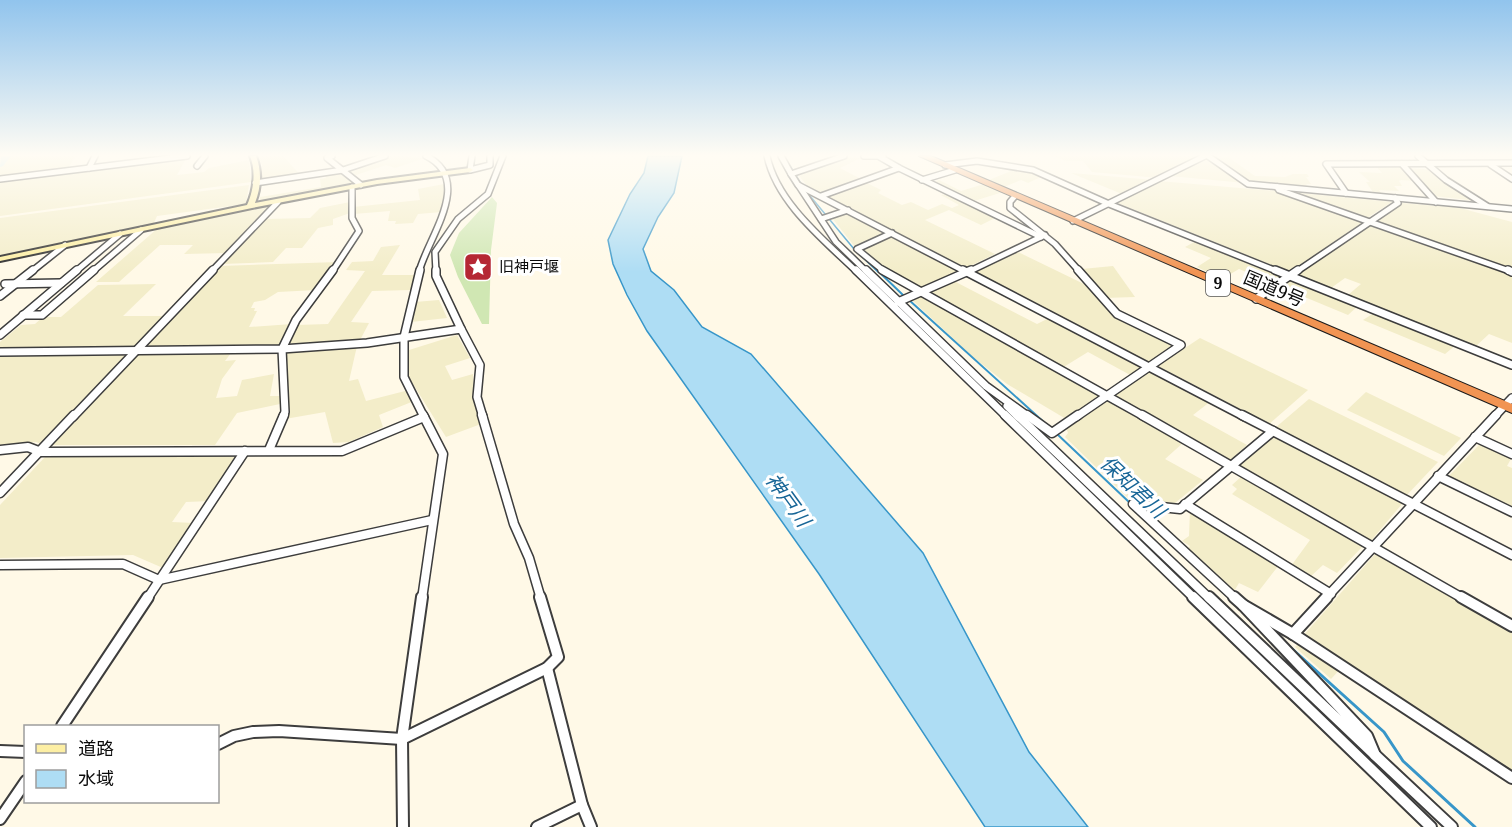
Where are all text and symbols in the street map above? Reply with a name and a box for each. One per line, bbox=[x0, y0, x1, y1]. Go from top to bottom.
place icon: 旧神戸堰 bbox=[462, 251, 494, 283]
place label: 旧神戸堰 bbox=[499, 256, 559, 276]
street label: 国道9号 bbox=[1240, 265, 1309, 312]
road number: 9 bbox=[1206, 270, 1230, 296]
water label: 保知君川 bbox=[1095, 449, 1173, 525]
water label: 神戸川 bbox=[760, 468, 818, 534]
legend bbox=[24, 725, 219, 803]
text: 道路 bbox=[78, 736, 114, 760]
text: 水域 bbox=[78, 766, 114, 790]

